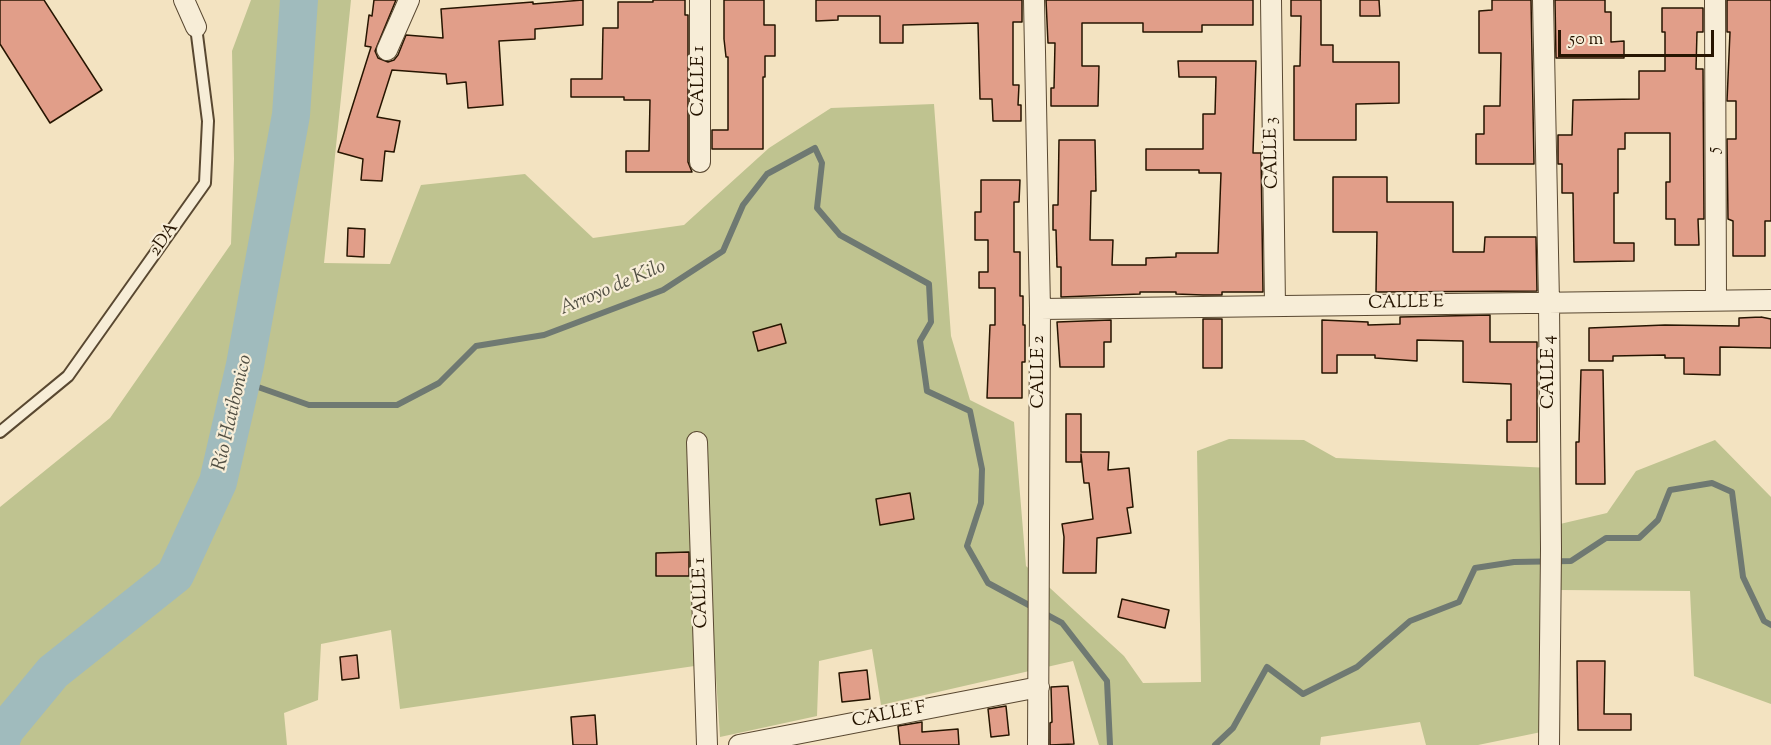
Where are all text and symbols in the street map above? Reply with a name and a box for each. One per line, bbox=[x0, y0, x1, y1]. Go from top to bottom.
scale bar bbox=[1561, 18, 1717, 56]
text: 50 m bbox=[1569, 27, 1603, 53]
street label: CALLE 1 bbox=[689, 46, 711, 116]
street label: CALLE 3 bbox=[1262, 117, 1284, 189]
street label: 5 bbox=[1704, 147, 1726, 153]
street label: 2DA bbox=[146, 219, 184, 261]
water label: Arroyo de Kilo bbox=[556, 256, 670, 322]
street label: CALLE E bbox=[1368, 293, 1444, 315]
street label: CALLE 2 bbox=[1029, 335, 1051, 409]
street label: CALLE 4 bbox=[1539, 335, 1561, 409]
water label: Río Hatibonico bbox=[209, 353, 259, 473]
street label: CALLE 1 bbox=[690, 557, 714, 629]
street label: CALLE F bbox=[850, 698, 928, 734]

